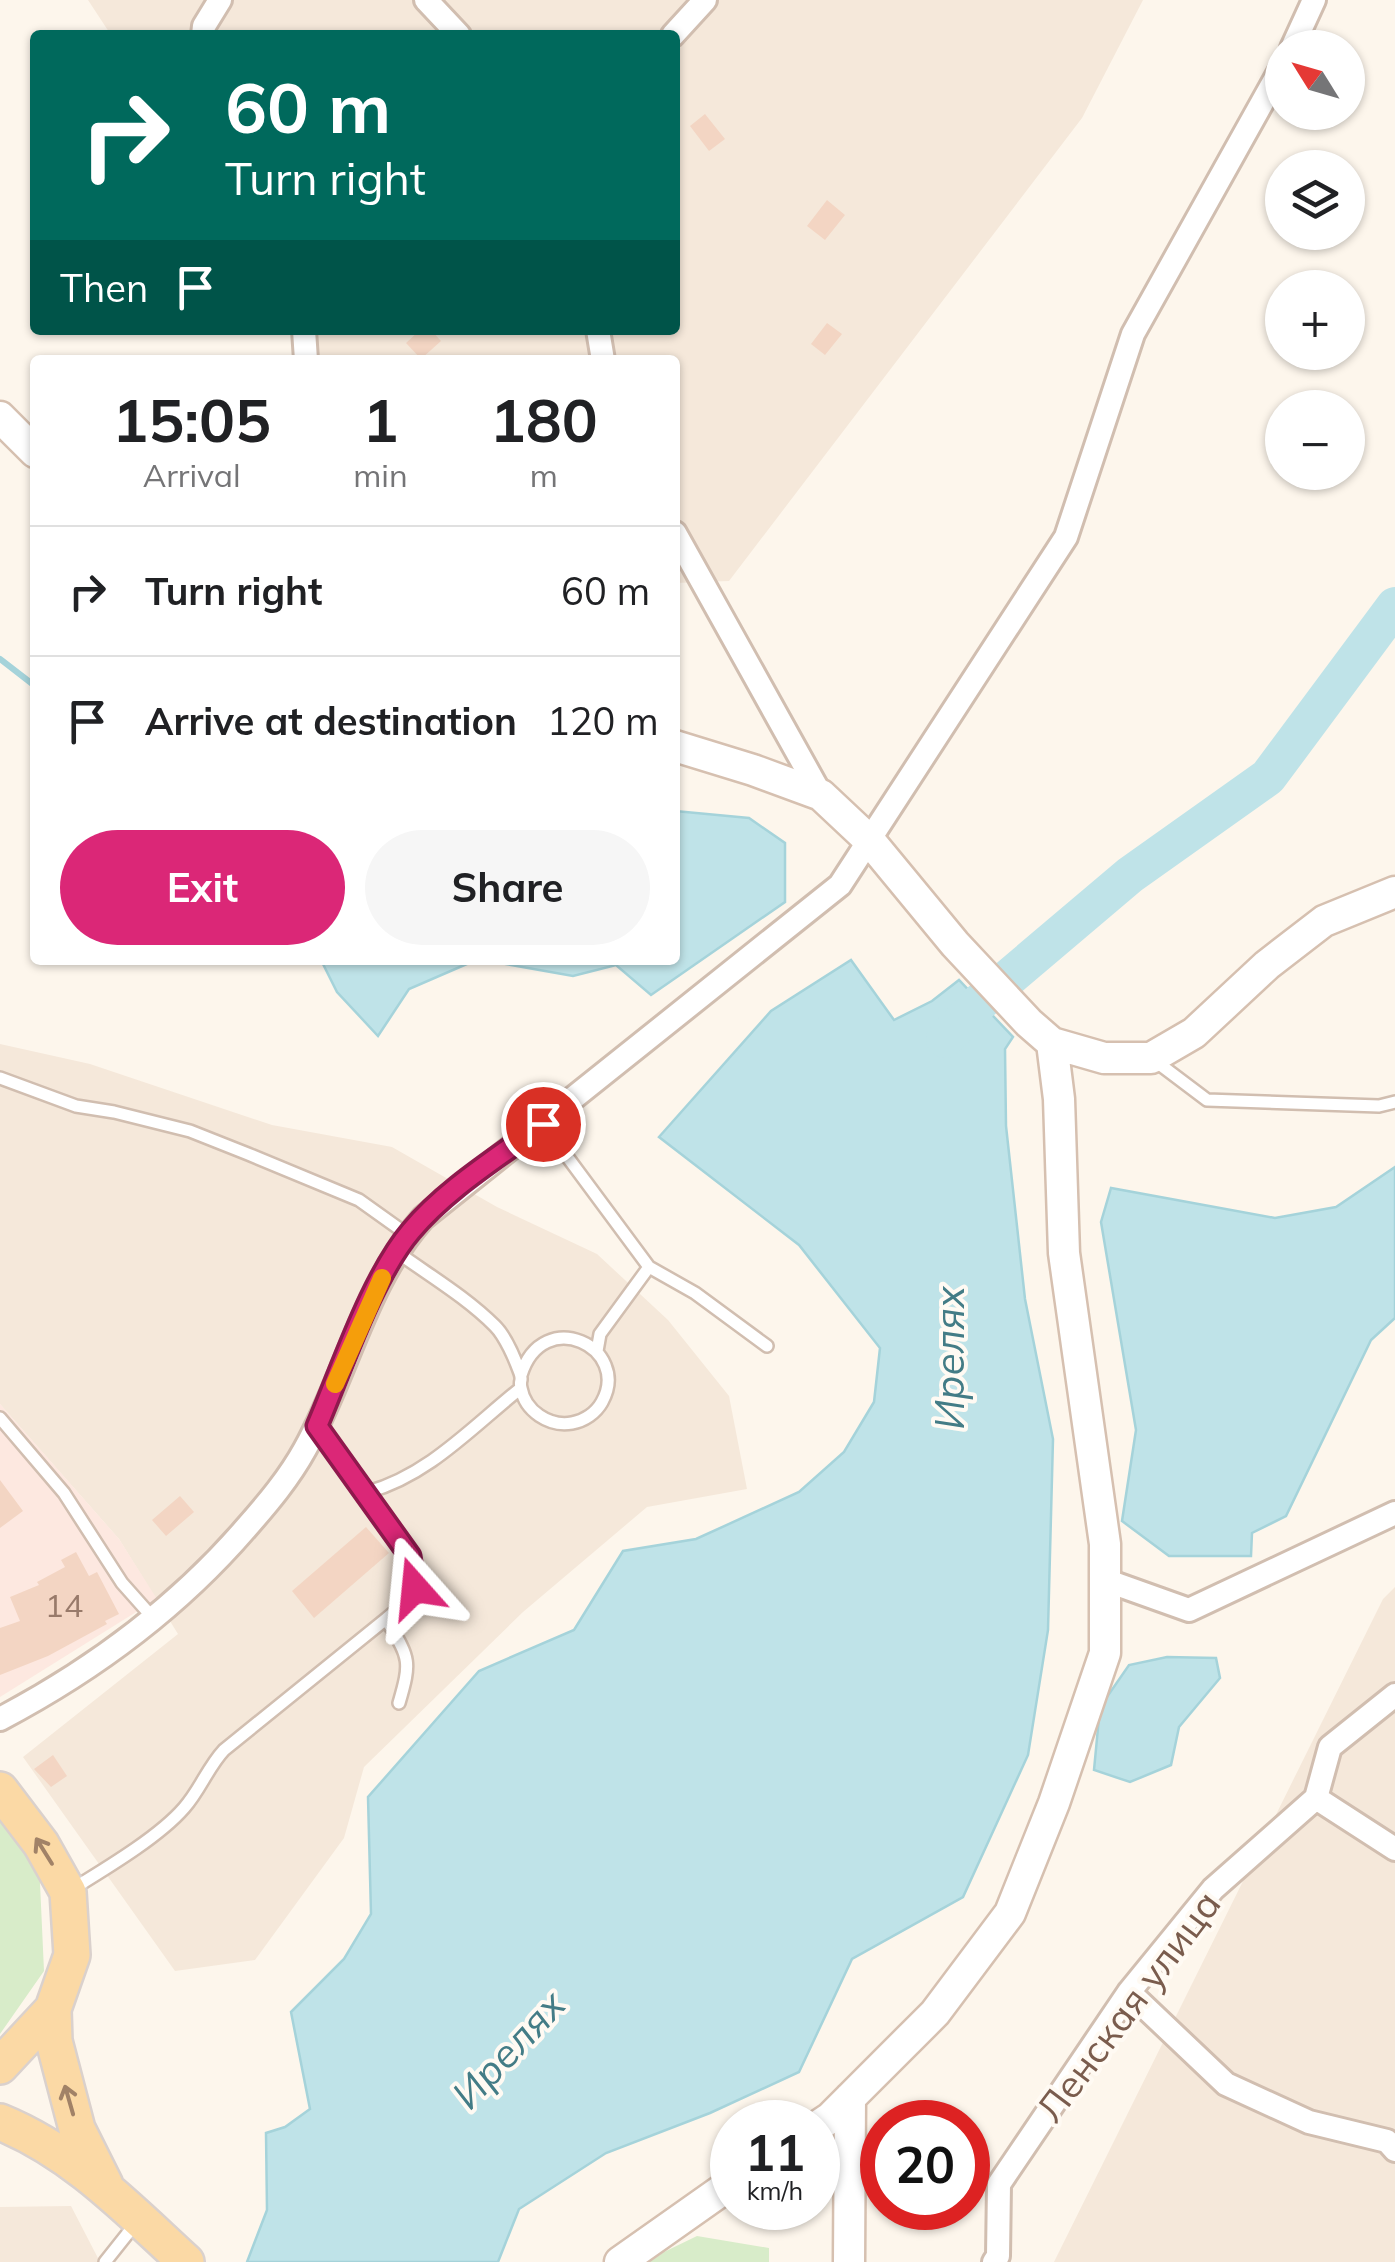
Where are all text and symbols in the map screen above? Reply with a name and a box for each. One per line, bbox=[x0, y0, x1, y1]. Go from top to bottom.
north arrow bbox=[1265, 30, 1365, 130]
map controls bbox=[1265, 30, 1365, 490]
text: 60 m bbox=[225, 63, 391, 151]
icon: right bbox=[60, 70, 190, 200]
text: Turn right bbox=[225, 150, 426, 206]
button: layers bbox=[1265, 150, 1365, 250]
icon: arrive bbox=[168, 260, 223, 315]
text: Then bbox=[60, 264, 148, 312]
button: + bbox=[1265, 270, 1365, 370]
text: 15:05 bbox=[112, 382, 271, 457]
text: 1 bbox=[362, 382, 398, 457]
text: 180 bbox=[490, 382, 598, 457]
button: − bbox=[1265, 390, 1365, 490]
text: Arrival bbox=[143, 455, 241, 495]
text: min bbox=[353, 455, 408, 495]
text: m bbox=[530, 455, 558, 495]
icon: right bbox=[60, 564, 115, 619]
text: Turn right bbox=[145, 567, 322, 615]
text: 60 m bbox=[561, 567, 650, 615]
icon: arrive bbox=[60, 694, 115, 749]
text: Arrive at destination bbox=[145, 697, 517, 745]
text: 120 m bbox=[547, 697, 659, 745]
button: Exit bbox=[60, 830, 345, 945]
button: Share bbox=[365, 830, 650, 945]
pin bbox=[501, 1082, 586, 1167]
icon: arrive bbox=[516, 1097, 571, 1152]
water label: Ирелях bbox=[924, 1285, 974, 1430]
position arrow bbox=[363, 1536, 467, 1640]
house number: 14 bbox=[45, 1585, 83, 1625]
one-way arrow bbox=[34, 1837, 54, 1866]
street label: Ленская улица bbox=[1025, 1881, 1231, 2131]
water label: Ирелях bbox=[441, 1979, 576, 2119]
one-way arrow bbox=[59, 2085, 77, 2116]
speed limit sign: 20 bbox=[860, 2100, 990, 2230]
text: 11 bbox=[745, 2121, 805, 2184]
text: km/h bbox=[747, 2175, 803, 2206]

